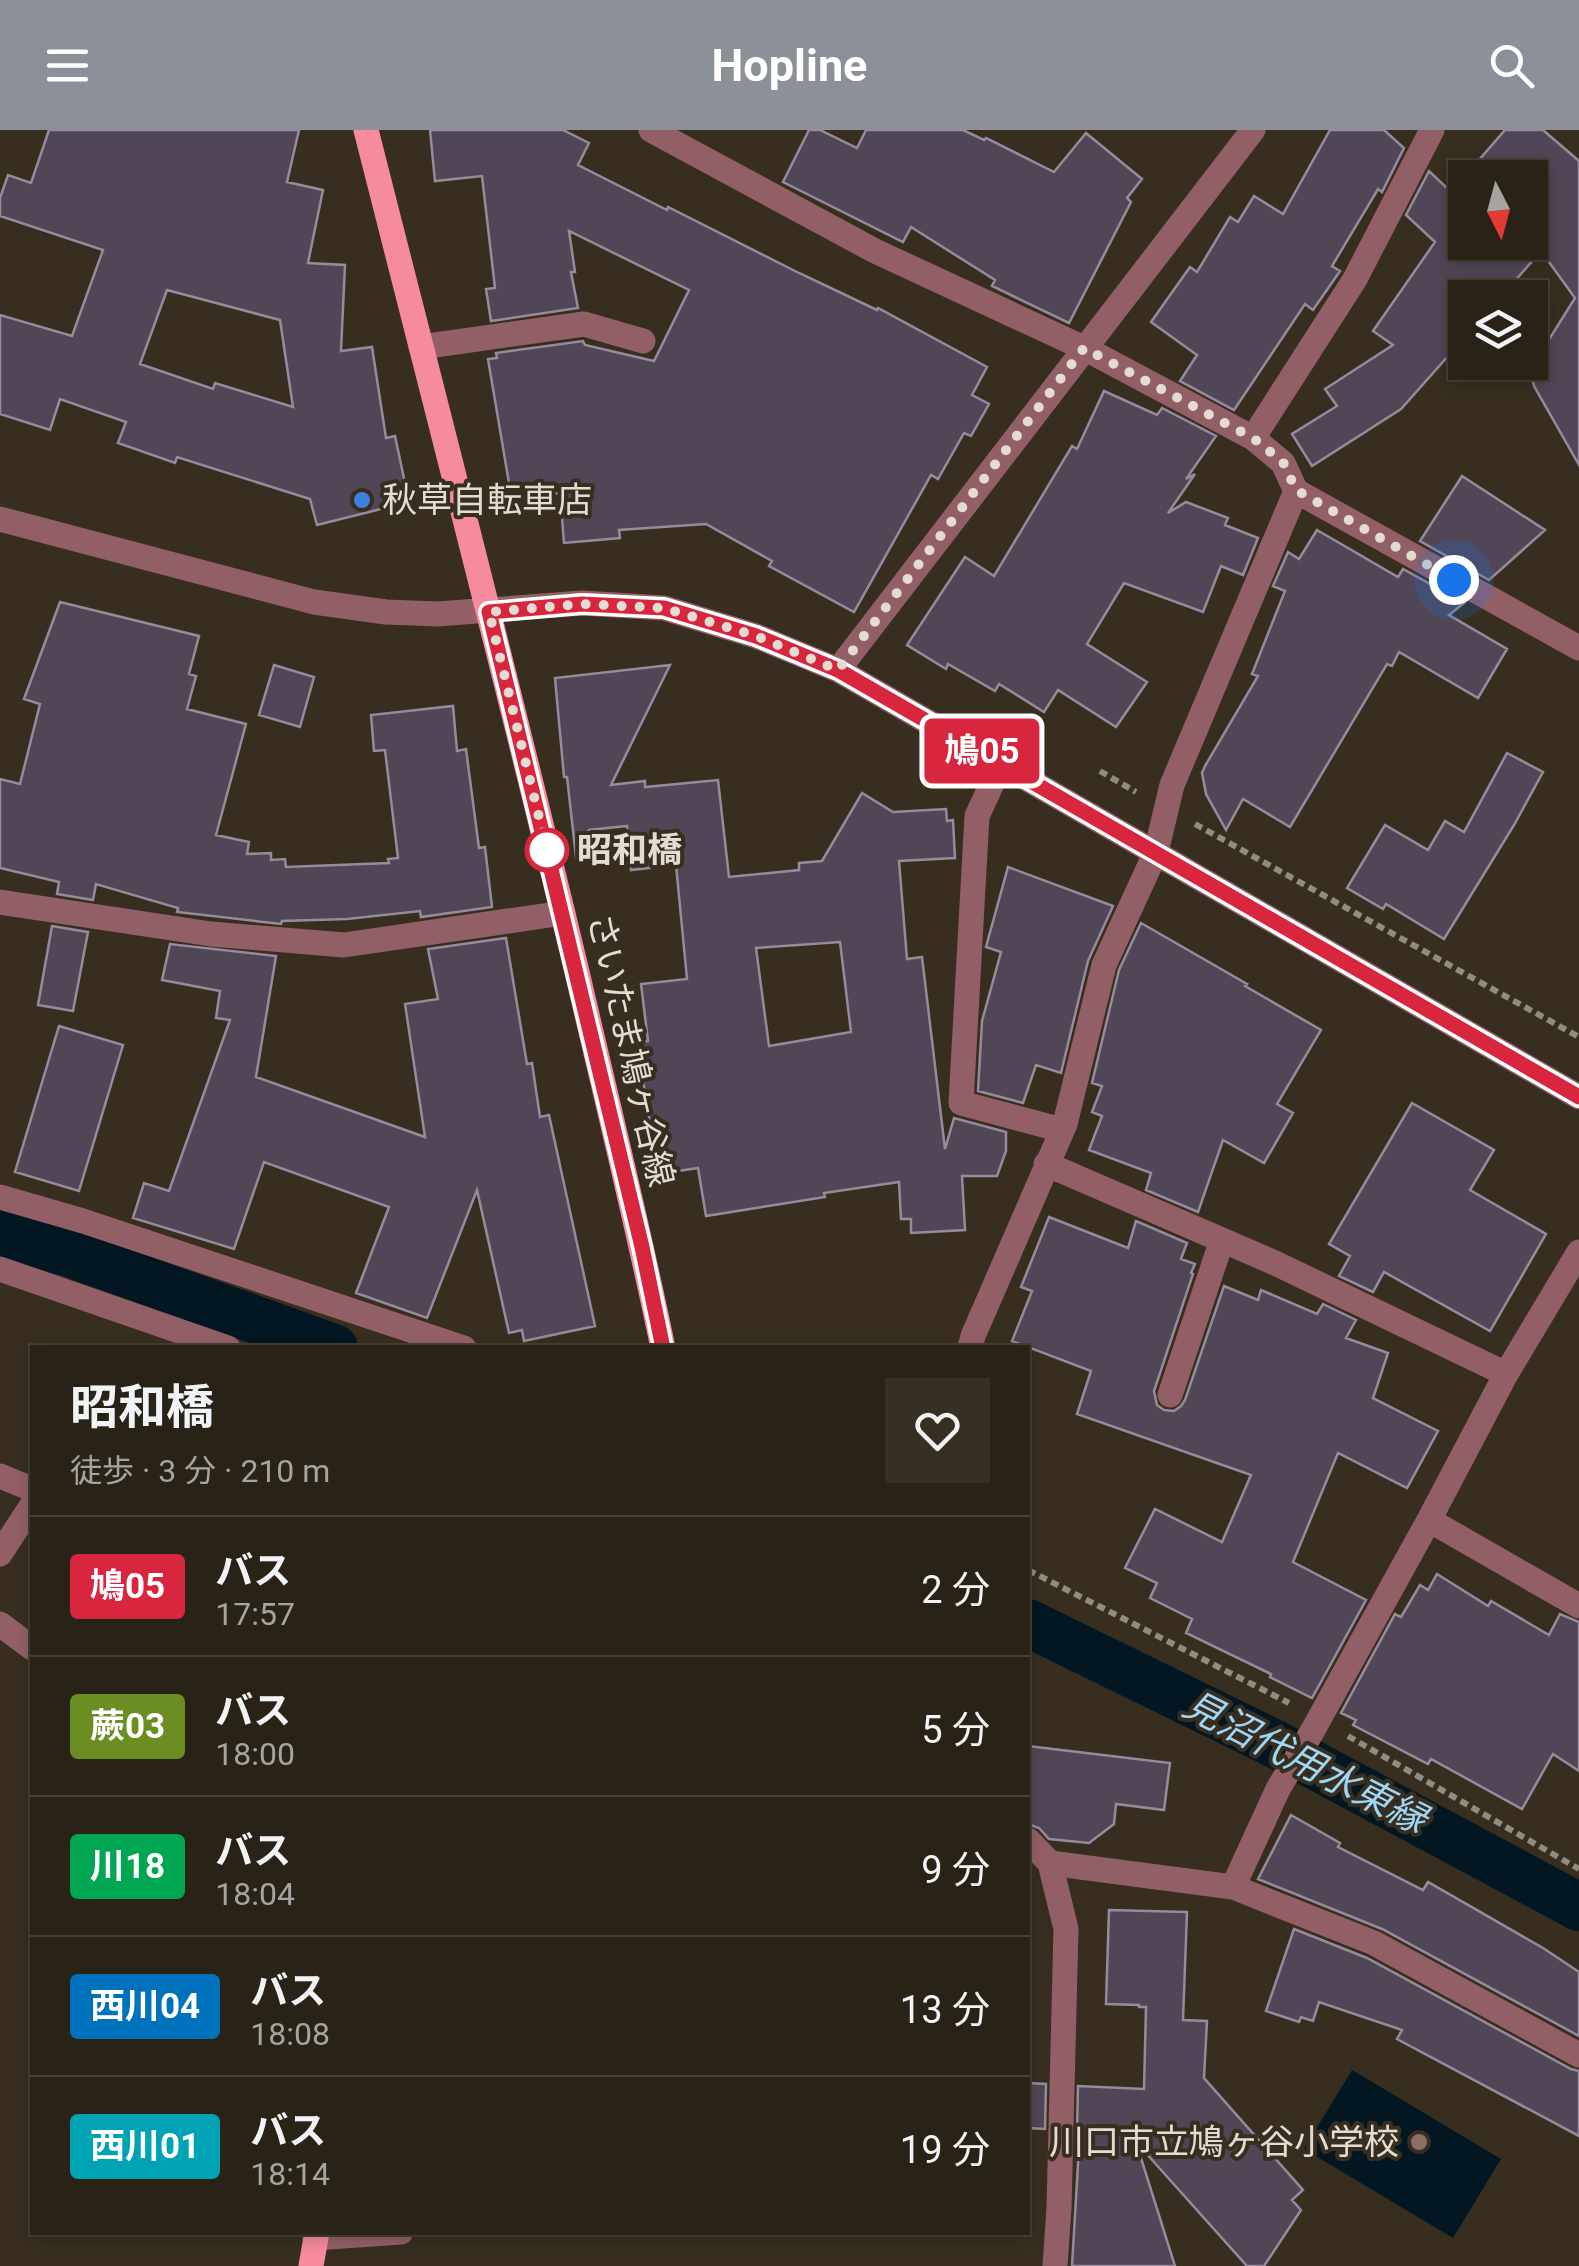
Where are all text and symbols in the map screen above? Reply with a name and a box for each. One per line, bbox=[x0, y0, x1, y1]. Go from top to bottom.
icon: menu bbox=[40, 38, 95, 93]
icon: search bbox=[1484, 38, 1539, 93]
text: Hopline bbox=[712, 39, 867, 92]
north arrow bbox=[1448, 160, 1548, 260]
map controls bbox=[1448, 160, 1548, 380]
button: layers bbox=[1448, 280, 1548, 380]
place label: 秋草自転車店 bbox=[382, 480, 592, 521]
marker: 秋草自転車店 bbox=[351, 489, 373, 511]
your location bbox=[1429, 555, 1479, 605]
line badge: 鳩05 bbox=[924, 718, 1040, 784]
text: 鳩05 bbox=[944, 731, 1020, 772]
marker: 昭和橋 bbox=[526, 829, 568, 871]
place label: 昭和橋 bbox=[577, 830, 682, 871]
street label: さいたま鳩ヶ谷線 bbox=[579, 910, 682, 1191]
button: heart bbox=[885, 1378, 990, 1483]
text: 昭和橋 bbox=[70, 1379, 214, 1436]
text: 徒歩 · 3 分 · 210 m bbox=[70, 1452, 330, 1490]
text: バス bbox=[215, 1549, 291, 1593]
text: 鳩05 bbox=[90, 1566, 165, 1607]
text: 2 分 bbox=[921, 1568, 990, 1612]
text: 17:57 bbox=[215, 1595, 295, 1633]
water label: 見沼代用水東縁 bbox=[1177, 1682, 1437, 1844]
text: バス bbox=[215, 1689, 291, 1733]
text: 蕨03 bbox=[90, 1706, 165, 1747]
text: 5 分 bbox=[921, 1708, 990, 1752]
text: 18:00 bbox=[215, 1735, 295, 1773]
text: バス bbox=[215, 1829, 291, 1873]
text: 川18 bbox=[90, 1846, 165, 1887]
text: 9 分 bbox=[921, 1848, 990, 1892]
text: 18:04 bbox=[215, 1875, 295, 1913]
text: バス bbox=[250, 1969, 326, 2013]
text: 西川04 bbox=[90, 1986, 200, 2027]
text: 13 分 bbox=[900, 1988, 990, 2032]
text: 18:08 bbox=[250, 2015, 330, 2053]
text: バス bbox=[250, 2109, 326, 2153]
place label: 川口市立鳩ヶ谷小学校 bbox=[1049, 2122, 1399, 2163]
text: 西川01 bbox=[90, 2126, 200, 2167]
text: 19 分 bbox=[900, 2128, 990, 2172]
marker: 川口市立鳩ヶ谷小学校 bbox=[1408, 2131, 1430, 2153]
text: 18:14 bbox=[250, 2155, 330, 2193]

